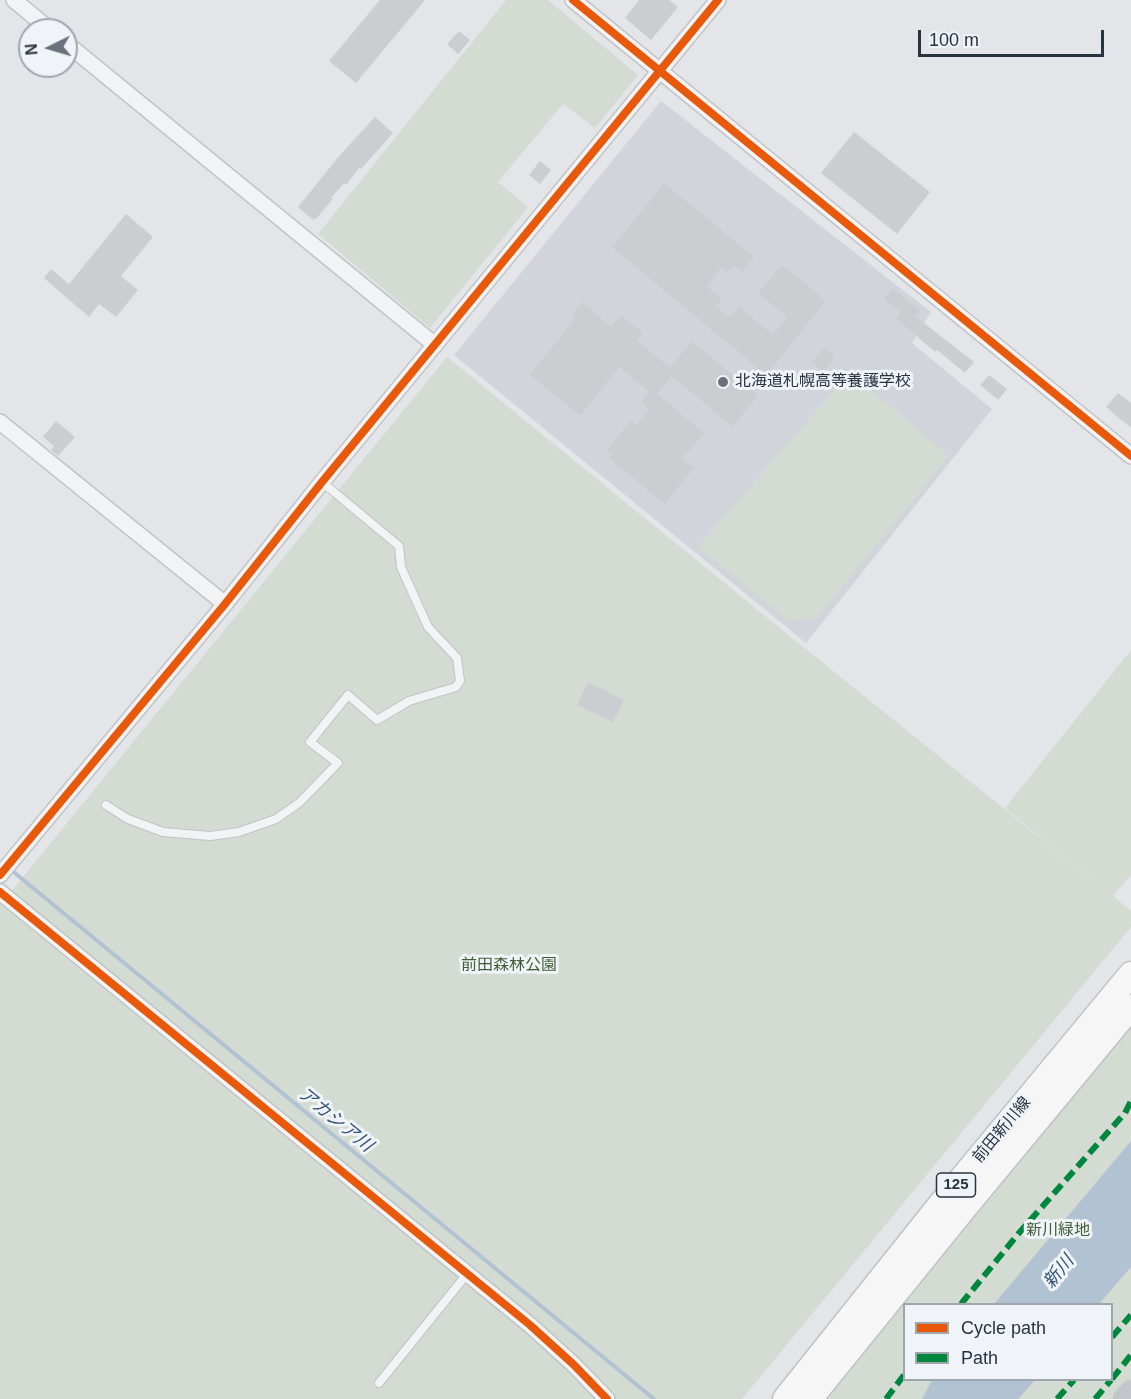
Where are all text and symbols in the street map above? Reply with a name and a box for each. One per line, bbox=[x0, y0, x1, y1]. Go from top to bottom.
north arrow bbox=[18, 18, 78, 78]
scale bar bbox=[921, 18, 1107, 56]
text: 100 m bbox=[929, 30, 979, 50]
text: N bbox=[23, 43, 41, 56]
place label: 北海道札幌高等養護学校 bbox=[735, 372, 911, 392]
marker: 北海道札幌高等養護学校 bbox=[716, 375, 730, 389]
park label: 前田森林公園 bbox=[461, 956, 557, 976]
water label: アカシア川 bbox=[293, 1083, 377, 1157]
street label: 前田新川線 bbox=[969, 1093, 1035, 1167]
road number: 125 bbox=[936, 1173, 976, 1197]
park label: 新川緑地 bbox=[1026, 1221, 1090, 1241]
water label: 新川 bbox=[1039, 1251, 1079, 1293]
legend bbox=[903, 1303, 1113, 1381]
text: Cycle path bbox=[961, 1318, 1046, 1338]
text: Path bbox=[961, 1348, 998, 1368]

